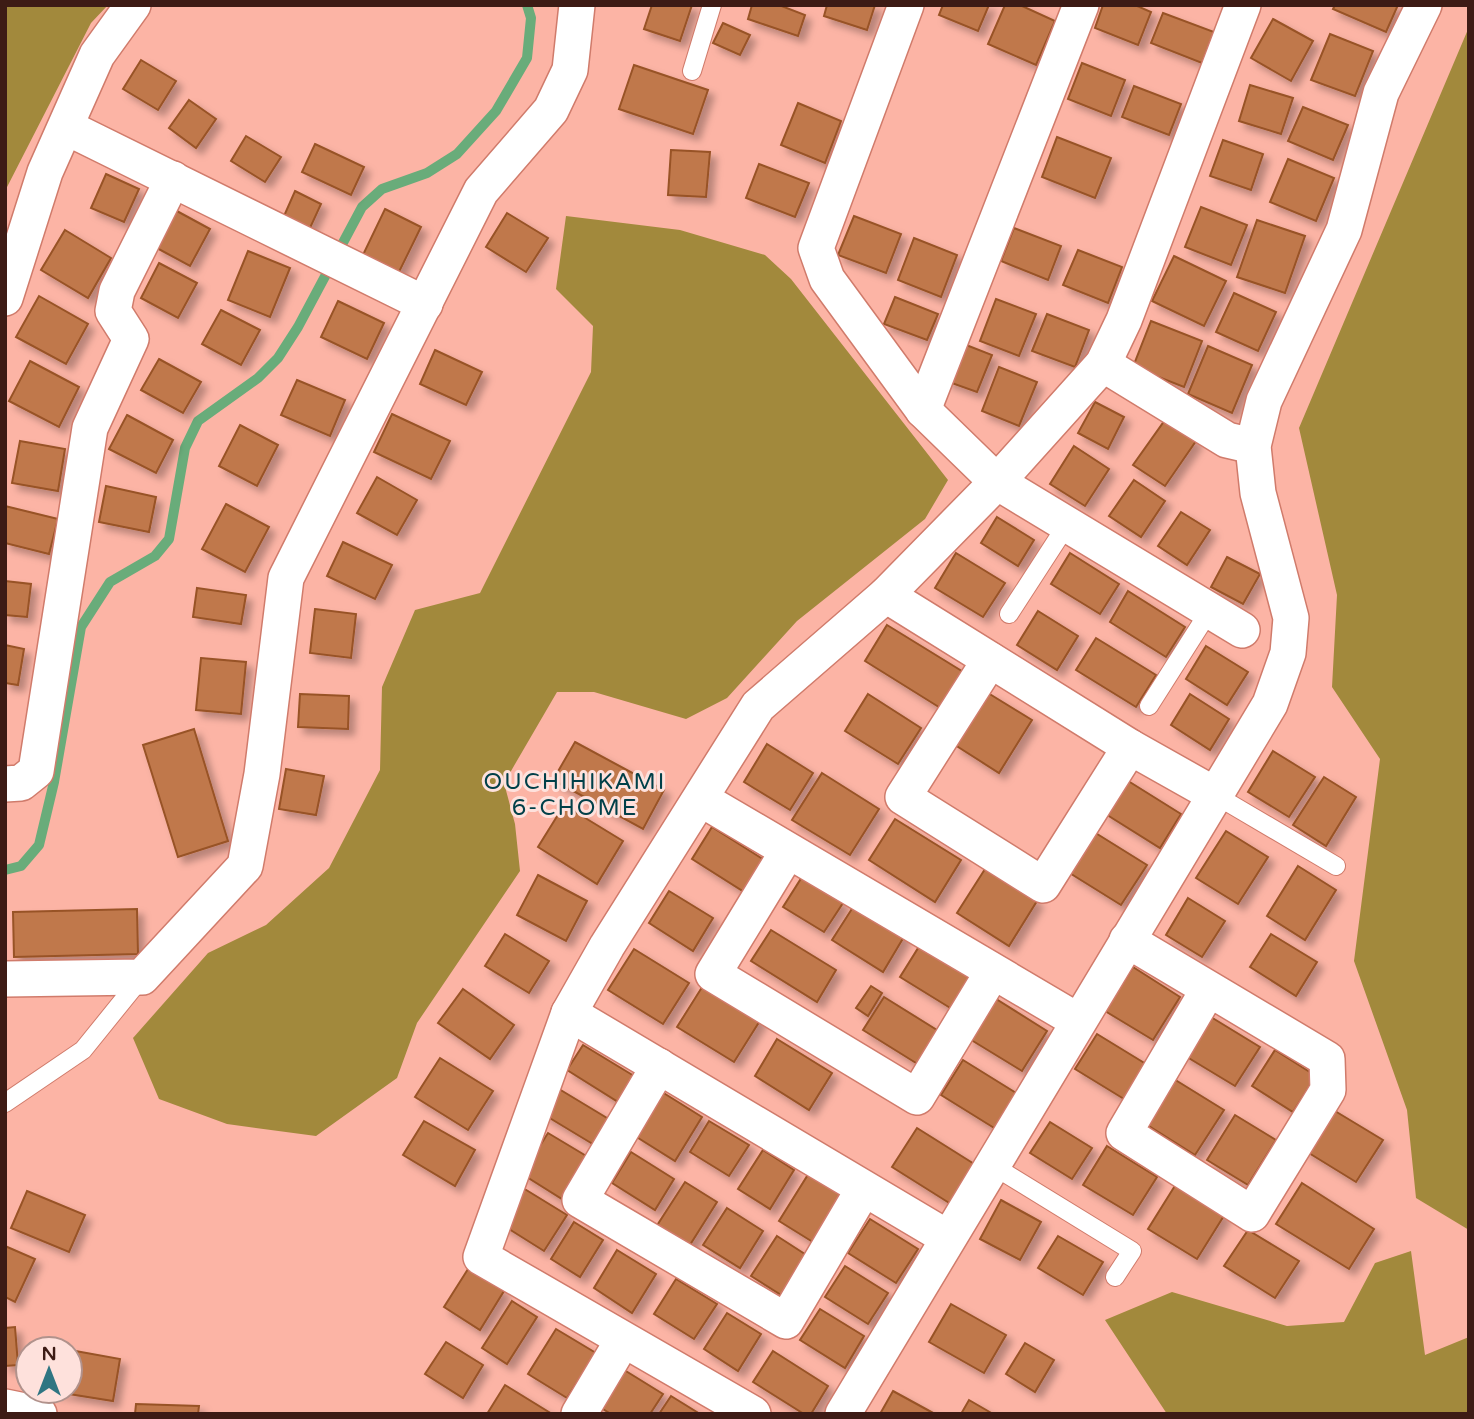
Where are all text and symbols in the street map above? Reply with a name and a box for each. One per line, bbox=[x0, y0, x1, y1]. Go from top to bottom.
district label: OUCHIHIKAMI 6-CHOME bbox=[484, 768, 666, 822]
north arrow bbox=[14, 1335, 84, 1405]
text: N bbox=[41, 1343, 57, 1365]

